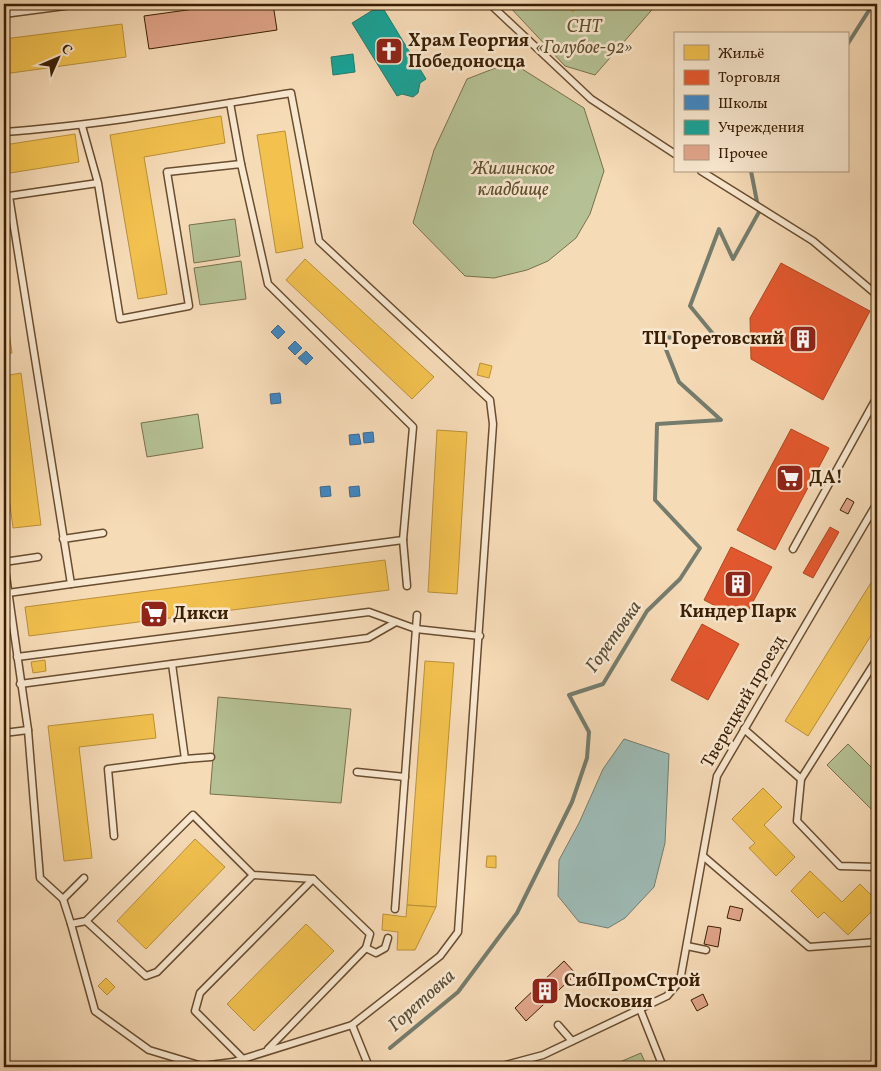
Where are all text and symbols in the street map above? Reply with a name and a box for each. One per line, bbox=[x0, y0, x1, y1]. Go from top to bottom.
park label: СНТ «Голубое-92» bbox=[536, 15, 633, 61]
place label: Храм Георгия Победоносца bbox=[408, 29, 529, 75]
north arrow bbox=[32, 32, 82, 82]
legend bbox=[674, 32, 848, 172]
church icon: Храм Георгия Победоносца bbox=[374, 36, 404, 66]
text: С bbox=[56, 40, 76, 60]
text: Жильё bbox=[718, 44, 764, 65]
text: Торговля bbox=[718, 68, 780, 89]
text: Школы bbox=[718, 94, 768, 115]
text: Учреждения bbox=[718, 118, 804, 139]
text: Прочее bbox=[718, 144, 768, 165]
park label: Жилинское кладбище bbox=[470, 157, 555, 203]
building icon: ТЦ Горетовский bbox=[788, 324, 818, 354]
place label: ТЦ Горетовский bbox=[642, 327, 784, 352]
supermarket icon: ДА! bbox=[775, 463, 805, 493]
place label: ДА! bbox=[809, 466, 843, 491]
building icon: Киндер Парк bbox=[723, 569, 753, 599]
water label: Горетовка bbox=[580, 596, 648, 678]
supermarket icon: Дикси bbox=[139, 599, 169, 629]
place label: Киндер Парк bbox=[679, 600, 797, 625]
place label: Дикси bbox=[173, 602, 229, 627]
street label: Тверецкий проезд bbox=[696, 631, 792, 773]
water label: Горетовка bbox=[383, 964, 461, 1038]
place label: СибПромСтрой Московия bbox=[564, 969, 700, 1015]
building icon: СибПромСтрой Московия bbox=[530, 976, 560, 1006]

